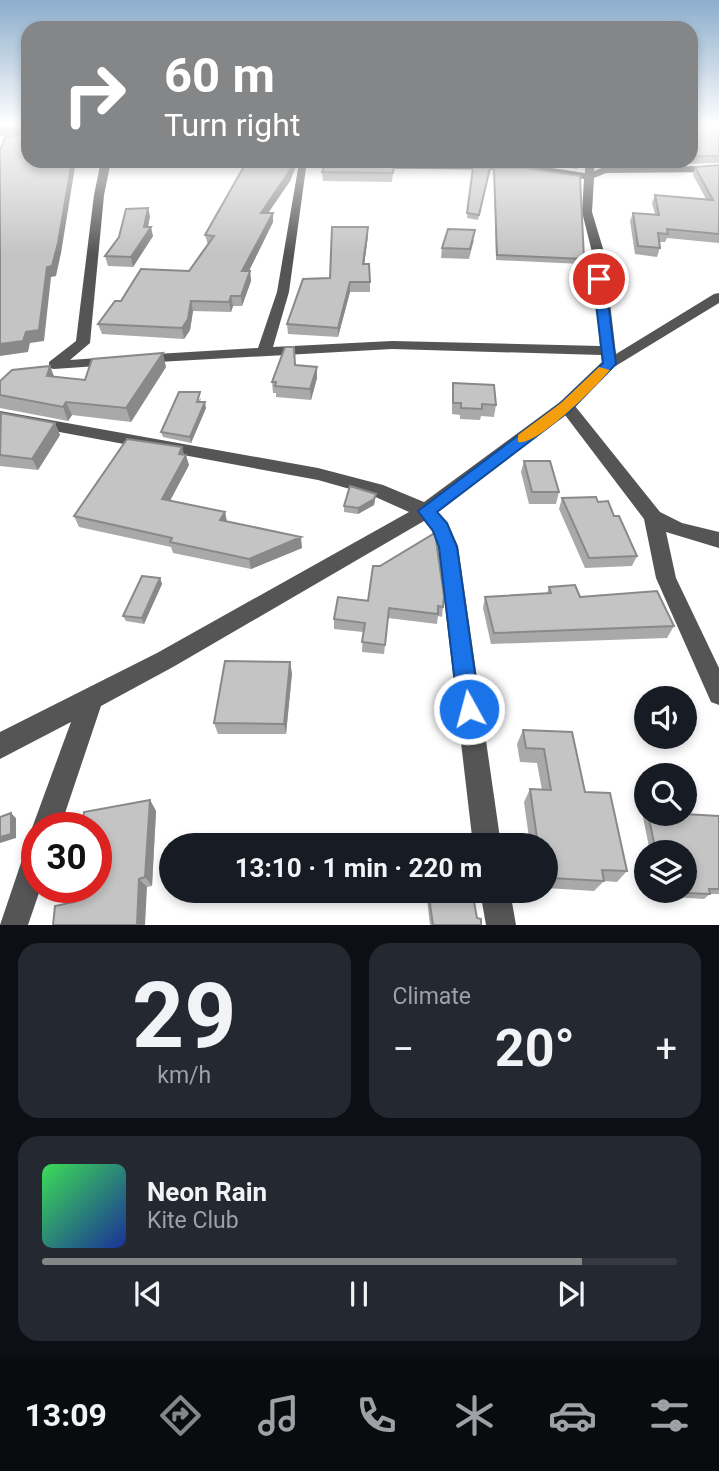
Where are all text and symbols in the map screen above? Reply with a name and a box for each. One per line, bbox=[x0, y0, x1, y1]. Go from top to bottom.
text: 60 m bbox=[164, 47, 275, 104]
icon: right bbox=[49, 49, 140, 140]
text: Turn right bbox=[164, 106, 300, 144]
pin bbox=[569, 249, 629, 309]
icon: arrive bbox=[580, 260, 618, 298]
position arrow bbox=[432, 672, 506, 746]
map controls bbox=[634, 686, 697, 903]
button: sound bbox=[634, 686, 697, 749]
button: search bbox=[634, 763, 697, 826]
speed limit sign: 30 bbox=[21, 812, 112, 903]
button: layers bbox=[634, 840, 697, 903]
text: 13:10 · 1 min · 220 m bbox=[235, 853, 482, 883]
text: 29 bbox=[132, 963, 236, 1069]
text: Climate bbox=[393, 983, 471, 1010]
text: 20° bbox=[495, 1018, 575, 1079]
text: − bbox=[393, 1027, 414, 1071]
text: + bbox=[655, 1027, 677, 1071]
text: km/h bbox=[157, 1062, 211, 1089]
text: Neon Rain bbox=[147, 1177, 267, 1207]
text: Kite Club bbox=[147, 1207, 239, 1234]
icon: previous bbox=[129, 1275, 167, 1313]
icon: pause bbox=[340, 1275, 378, 1313]
icon: next bbox=[552, 1275, 590, 1313]
icon: directions bbox=[156, 1391, 205, 1440]
icon: music bbox=[254, 1391, 303, 1440]
icon: phone bbox=[352, 1391, 401, 1440]
icon: climate bbox=[450, 1391, 499, 1440]
icon: car bbox=[548, 1391, 597, 1440]
icon: filters bbox=[645, 1391, 694, 1440]
text: 13:09 bbox=[24, 1396, 107, 1434]

